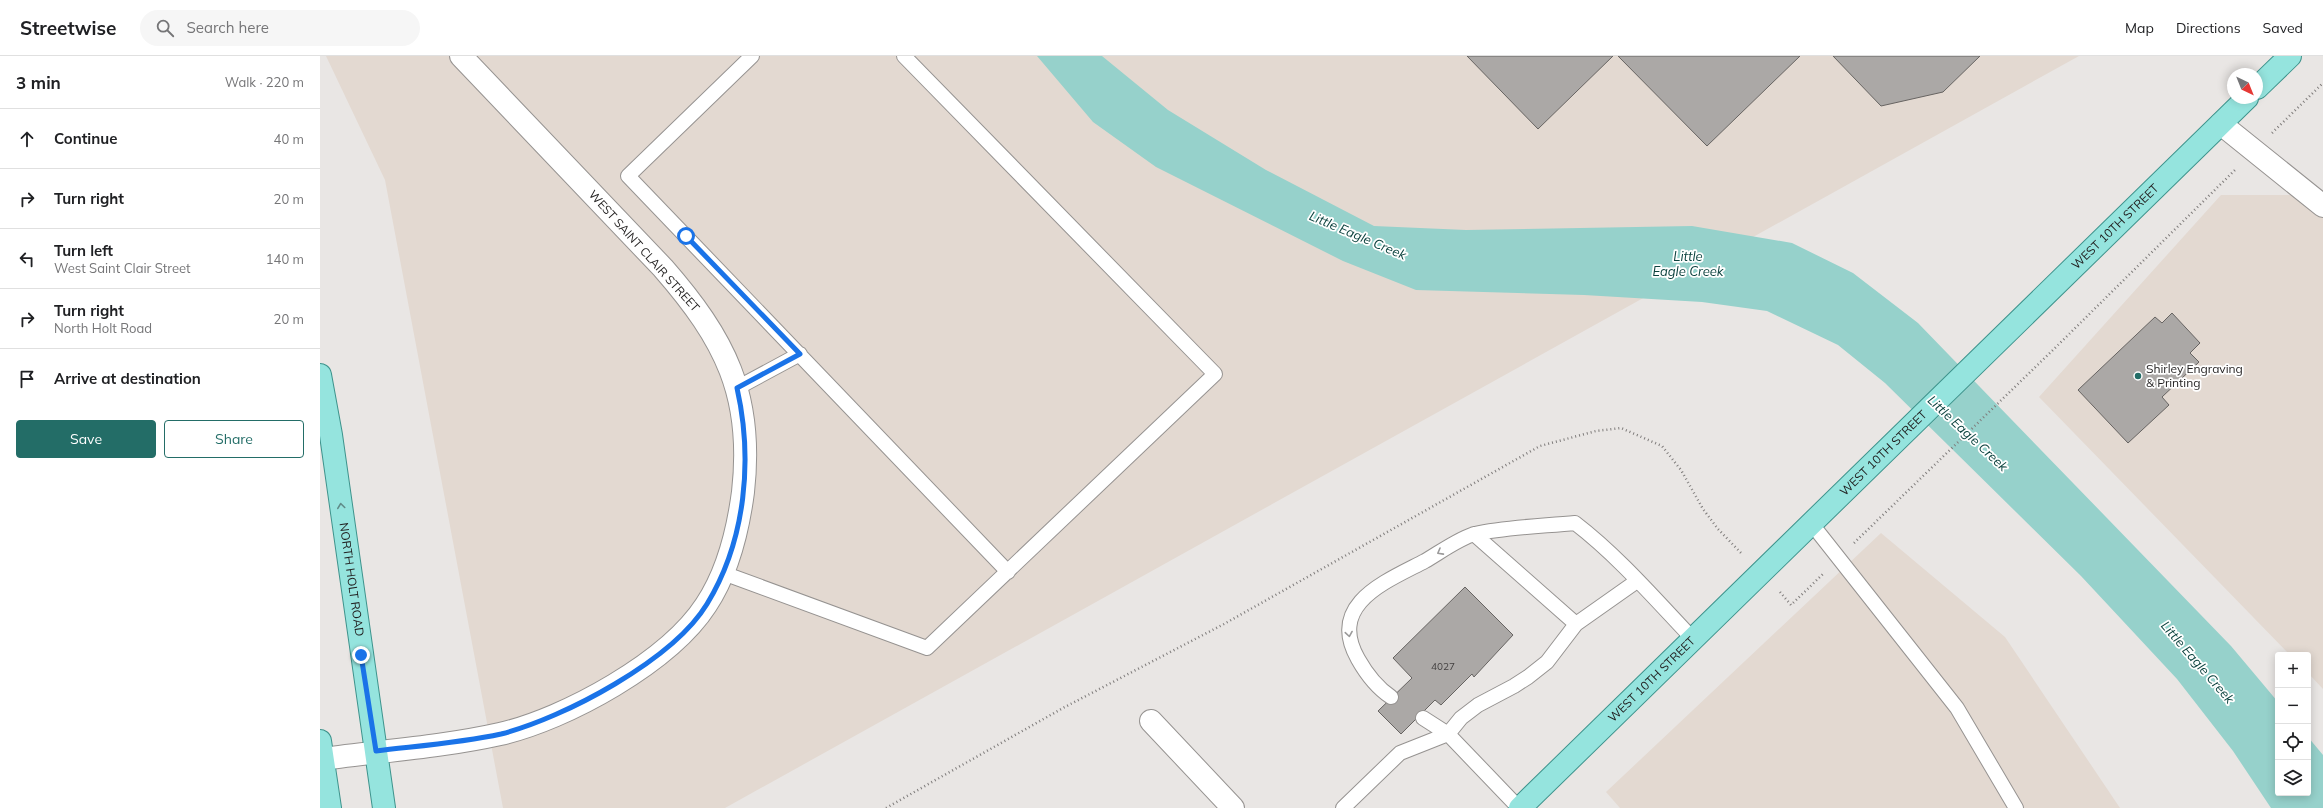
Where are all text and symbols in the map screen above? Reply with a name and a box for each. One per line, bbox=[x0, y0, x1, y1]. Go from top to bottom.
search box bbox=[140, 10, 420, 46]
text: Streetwise bbox=[20, 16, 116, 40]
icon: search bbox=[154, 17, 176, 39]
text: Search here bbox=[186, 18, 269, 37]
text: Map bbox=[2125, 19, 2154, 37]
text: Directions bbox=[2176, 19, 2241, 37]
text: Saved bbox=[2263, 19, 2303, 37]
north arrow bbox=[2227, 68, 2263, 104]
text: 3 min bbox=[16, 72, 61, 93]
text: Walk · 220 m bbox=[225, 74, 304, 90]
icon: ahead bbox=[16, 128, 38, 150]
text: Continue bbox=[54, 129, 117, 148]
text: 40 m bbox=[274, 131, 304, 147]
street label: WEST 10TH STREET bbox=[2068, 180, 2162, 272]
street label: WEST SAINT CLAIR STREET bbox=[586, 187, 704, 315]
icon: right bbox=[16, 188, 38, 210]
text: Turn right bbox=[54, 189, 124, 208]
text: 20 m bbox=[274, 191, 304, 207]
water label: Little Eagle Creek bbox=[1307, 207, 1409, 263]
route start bbox=[677, 227, 695, 245]
text: Turn left bbox=[54, 241, 113, 260]
icon: left bbox=[16, 248, 38, 270]
water label: Little Eagle Creek bbox=[1652, 248, 1724, 279]
text: 140 m bbox=[266, 251, 304, 267]
text: West Saint Clair Street bbox=[54, 260, 191, 276]
text: Turn right bbox=[54, 301, 124, 320]
icon: right bbox=[16, 308, 38, 330]
text: 20 m bbox=[274, 311, 304, 327]
text: North Holt Road bbox=[54, 320, 152, 336]
place label: Shirley Engraving & Printing bbox=[2146, 361, 2243, 390]
icon: arrive bbox=[16, 368, 38, 390]
text: Arrive at destination bbox=[54, 369, 201, 388]
marker: Shirley Engraving & Printing bbox=[2133, 371, 2143, 381]
water label: Little Eagle Creek bbox=[1925, 392, 2012, 474]
street label: WEST 10TH STREET bbox=[1836, 406, 1930, 499]
button: Save bbox=[16, 420, 156, 458]
button: Share bbox=[164, 420, 304, 458]
one-way arrow bbox=[337, 503, 346, 509]
street label: NORTH HOLT ROAD bbox=[337, 522, 368, 637]
one-way arrow bbox=[1437, 548, 1444, 555]
water label: Little Eagle Creek bbox=[2158, 618, 2238, 707]
one-way arrow bbox=[1344, 631, 1353, 637]
street label: WEST 10TH STREET bbox=[1605, 633, 1699, 725]
route end bbox=[352, 646, 370, 664]
map controls bbox=[2275, 652, 2311, 796]
button: + bbox=[2275, 652, 2311, 688]
house number: 4027 bbox=[1431, 660, 1455, 673]
button: − bbox=[2275, 688, 2311, 724]
button: locate bbox=[2275, 724, 2311, 760]
button: layers bbox=[2275, 760, 2311, 796]

